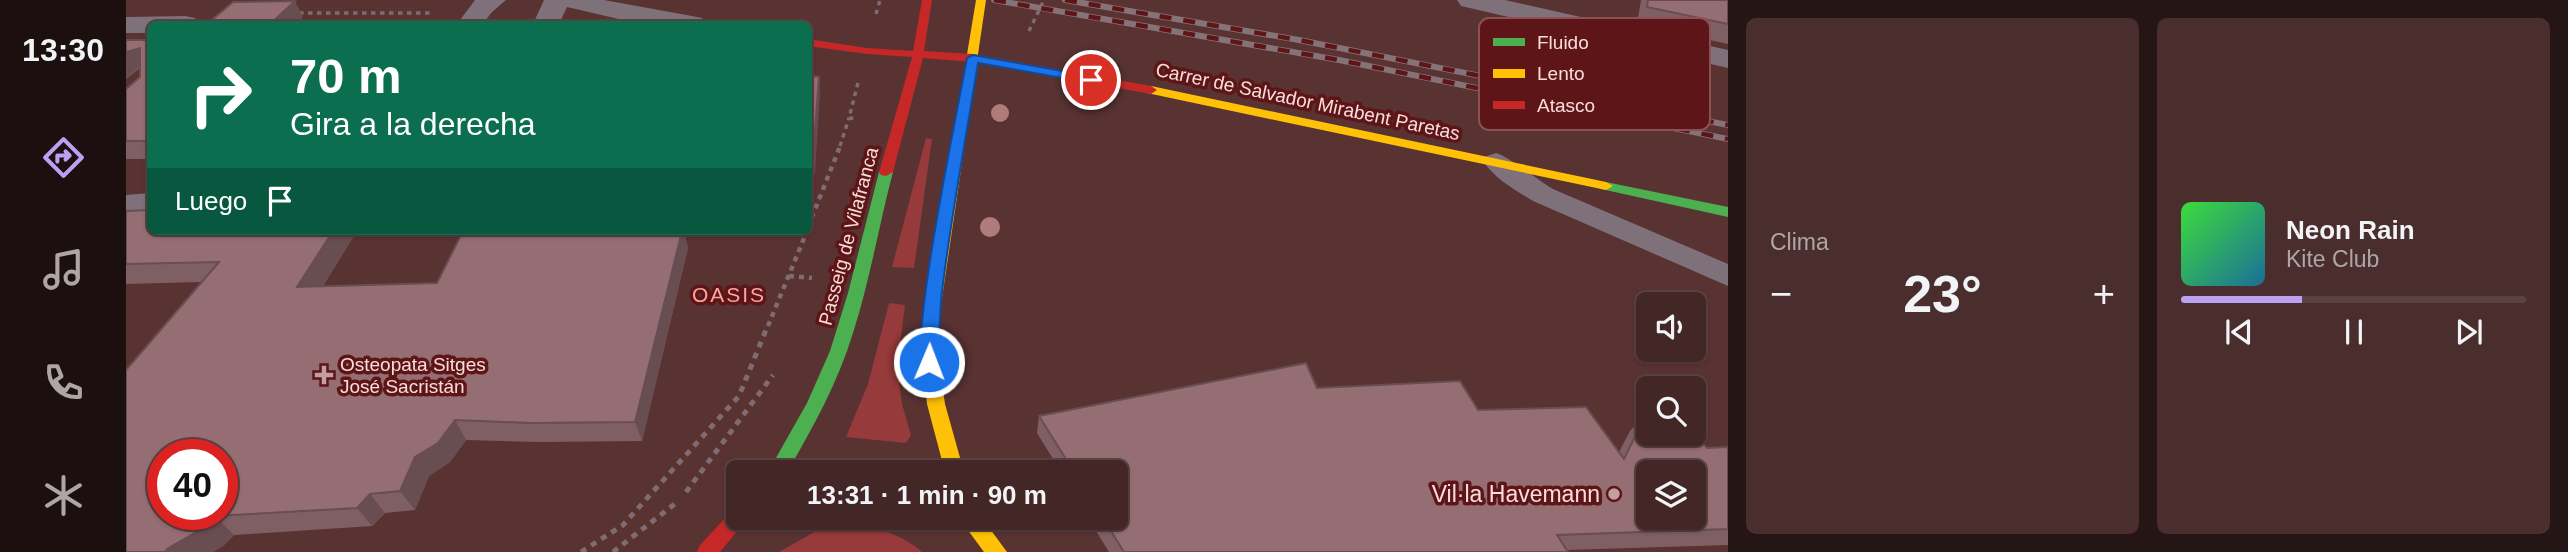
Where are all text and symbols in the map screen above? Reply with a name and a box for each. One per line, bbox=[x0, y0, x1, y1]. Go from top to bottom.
legend bbox=[1479, 18, 1710, 130]
text: 13:30 bbox=[22, 32, 104, 68]
text: Fluido bbox=[1537, 32, 1589, 53]
icon: right bbox=[175, 49, 266, 140]
text: 70 m bbox=[290, 49, 402, 103]
pin bbox=[1061, 50, 1121, 110]
street label: Carrer de Salvador Mirabent Paretas bbox=[1154, 59, 1462, 144]
icon: arrive bbox=[1072, 61, 1110, 99]
text: Lento bbox=[1537, 63, 1585, 84]
text: Atasco bbox=[1537, 95, 1595, 116]
text: Gira a la derecha bbox=[290, 106, 535, 142]
icon: directions bbox=[39, 133, 88, 182]
street label: Passeig de Vilafranca bbox=[815, 144, 882, 327]
icon: arrive bbox=[261, 182, 299, 220]
text: Luego bbox=[175, 186, 247, 216]
text: Neon Rain bbox=[2286, 215, 2415, 245]
text: Clima bbox=[1770, 229, 1829, 255]
icon: music bbox=[39, 245, 88, 294]
text: Kite Club bbox=[2286, 246, 2379, 272]
text: 23° bbox=[1903, 265, 1982, 323]
text: − bbox=[1770, 273, 1792, 315]
text: + bbox=[2093, 273, 2115, 315]
district label: OASIS bbox=[692, 283, 766, 306]
map controls bbox=[1636, 292, 1706, 530]
button: sound bbox=[1636, 292, 1706, 362]
icon: previous bbox=[2220, 313, 2258, 351]
icon: pause bbox=[2335, 313, 2373, 351]
icon: next bbox=[2450, 313, 2488, 351]
position arrow bbox=[892, 325, 966, 399]
place label: Osteopata Sitges José Sacristán bbox=[340, 354, 486, 397]
icon: phone bbox=[39, 358, 88, 407]
marker: Osteopata Sitges José Sacristán bbox=[314, 365, 334, 385]
button: search bbox=[1636, 376, 1706, 446]
speed limit sign: 40 bbox=[147, 439, 238, 530]
button: layers bbox=[1636, 460, 1706, 530]
icon: climate bbox=[39, 471, 88, 520]
text: 13:31 · 1 min · 90 m bbox=[807, 480, 1047, 510]
place label: Vil·la Havemann bbox=[1432, 481, 1600, 507]
marker: Vil·la Havemann bbox=[1606, 486, 1622, 502]

